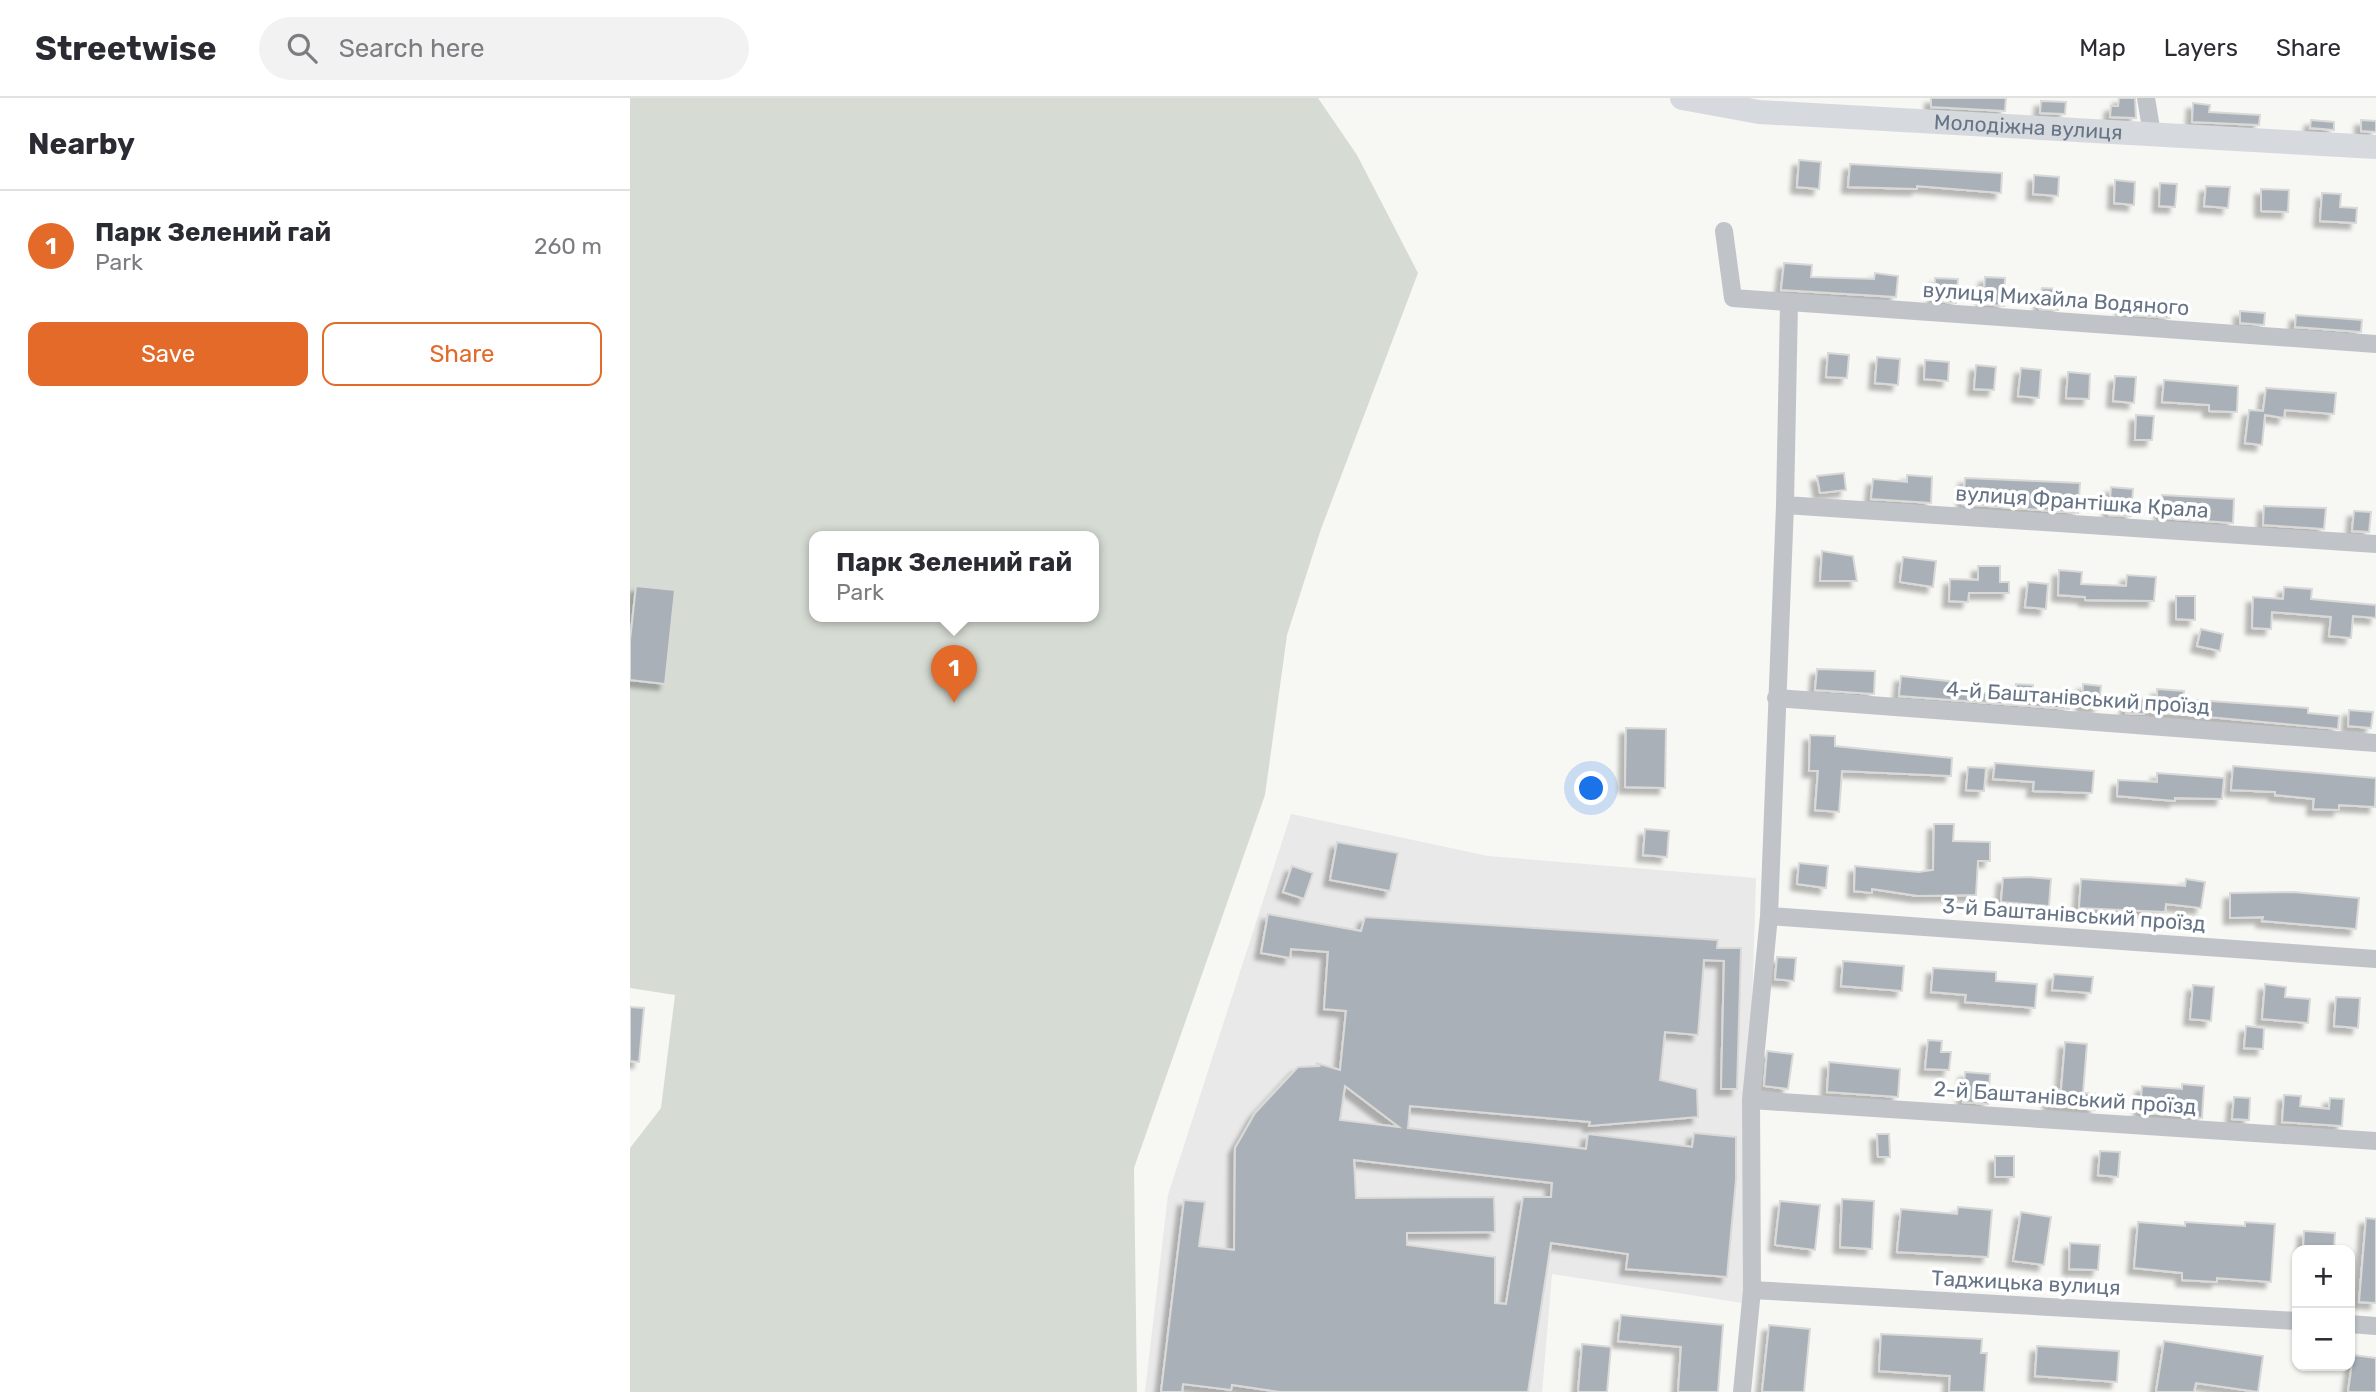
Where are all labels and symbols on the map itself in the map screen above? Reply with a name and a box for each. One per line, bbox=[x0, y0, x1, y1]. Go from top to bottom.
street label: Молодіжна вулиця bbox=[1933, 109, 2123, 145]
street label: вулиця Михайла Водяного bbox=[1922, 277, 2190, 320]
street label: вулиця Франтішка Крала bbox=[1955, 480, 2209, 523]
pin: 1 bbox=[931, 645, 977, 703]
street label: 4-й Баштанівський проїзд bbox=[1945, 676, 2211, 719]
your location bbox=[1574, 771, 1608, 805]
street label: 3-й Баштанівський проїзд bbox=[1942, 893, 2206, 936]
street label: 2-й Баштанівський проїзд bbox=[1933, 1076, 2197, 1119]
street label: Таджицька вулиця bbox=[1931, 1265, 2121, 1300]

